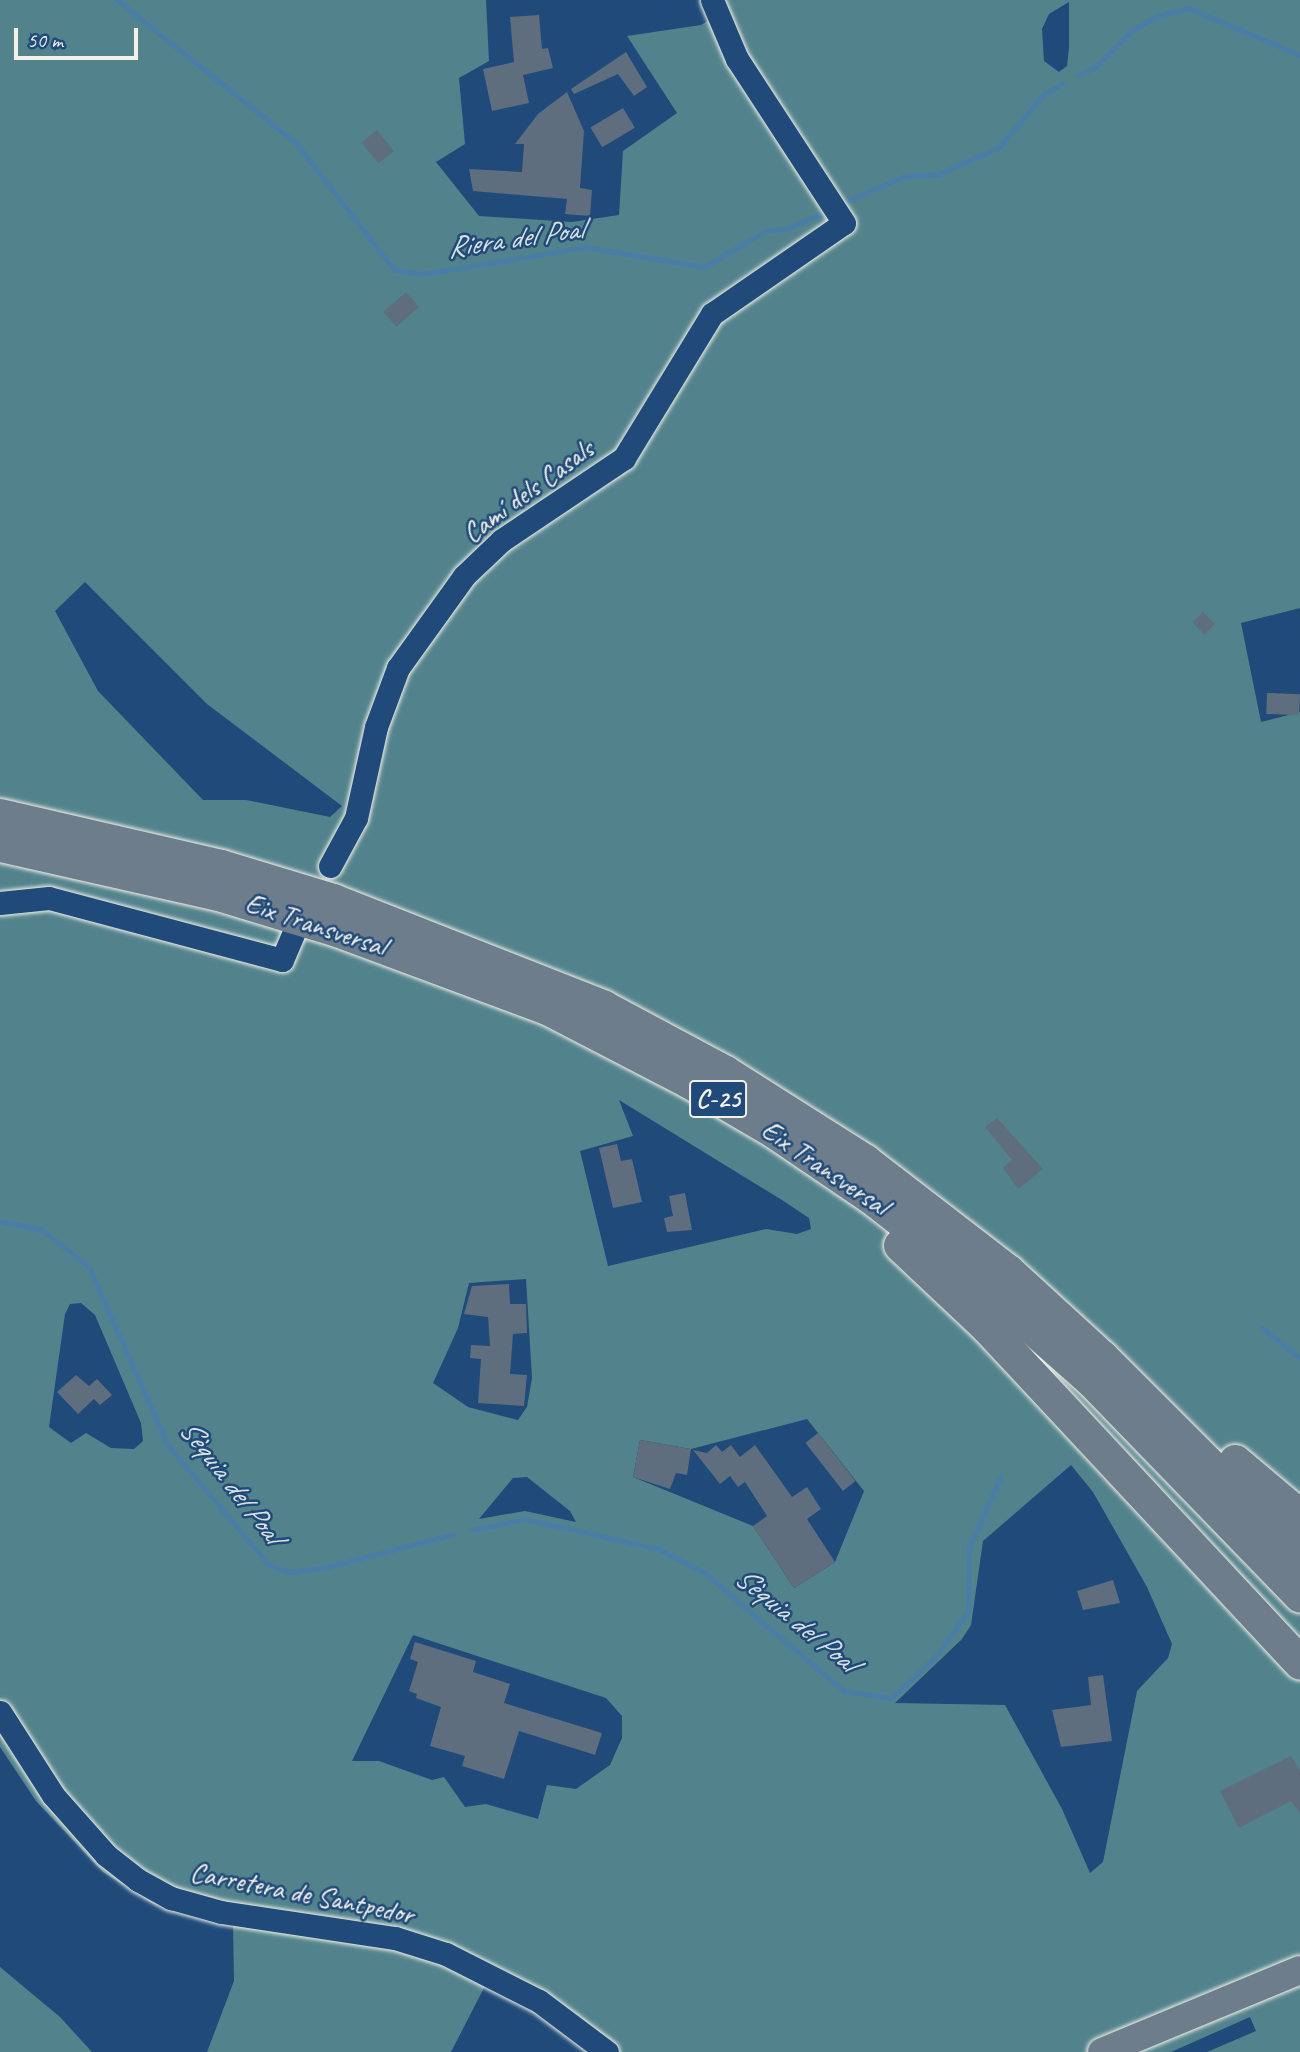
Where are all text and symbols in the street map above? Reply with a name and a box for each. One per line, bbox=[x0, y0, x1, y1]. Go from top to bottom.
scale bar bbox=[18, 14, 142, 58]
text: 50 m bbox=[27, 27, 63, 53]
water label: Riera del Poal bbox=[445, 211, 585, 265]
street label: Camí dels Casals bbox=[456, 432, 600, 550]
street label: Eix Transversal bbox=[242, 887, 390, 963]
road number: C-25 bbox=[688, 1076, 748, 1122]
street label: Eix Transversal bbox=[755, 1113, 895, 1223]
water label: Sèquia del Poal bbox=[172, 1412, 290, 1550]
water label: Sèquia del Poal bbox=[728, 1559, 864, 1679]
street label: Carretera de Santpedor bbox=[187, 1855, 417, 1931]

